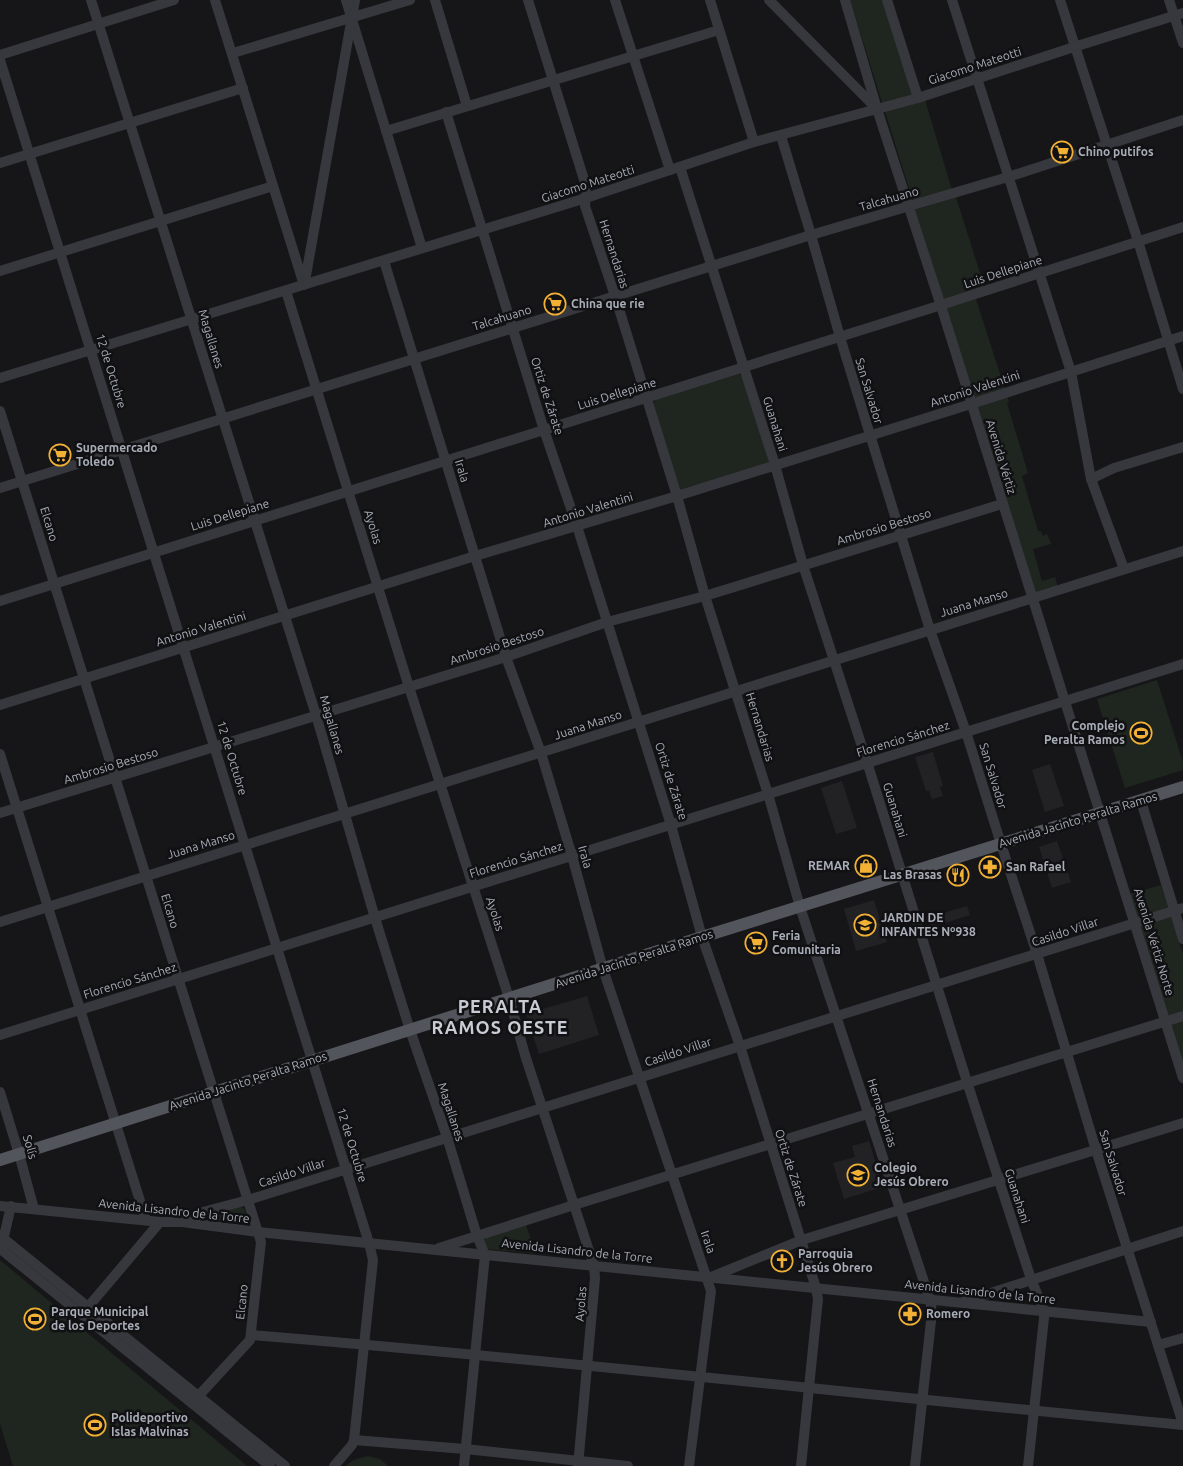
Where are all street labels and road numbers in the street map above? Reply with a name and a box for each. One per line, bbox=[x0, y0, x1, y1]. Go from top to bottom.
street label: Giacomo Mateotti bbox=[927, 44, 1023, 87]
street label: Giacomo Mateotti bbox=[540, 162, 636, 205]
street label: Talcahuano bbox=[858, 184, 920, 213]
street label: Hernandarias bbox=[597, 218, 632, 290]
street label: Luis Dellepiane bbox=[962, 253, 1044, 290]
street label: Talcahuano bbox=[471, 302, 533, 333]
street label: Magallanes bbox=[196, 308, 227, 370]
street label: 12 de Octubre bbox=[94, 332, 129, 410]
street label: Ortiz de Zárate bbox=[529, 355, 566, 436]
street label: San Salvador bbox=[853, 356, 886, 426]
street label: Antonio Valentini bbox=[928, 368, 1021, 409]
street label: Luis Dellepiane bbox=[576, 375, 658, 412]
street label: Guanahani bbox=[761, 395, 790, 453]
street label: Avenida Vértiz bbox=[984, 418, 1019, 496]
street label: Irala bbox=[453, 458, 472, 484]
street label: Antonio Valentini bbox=[541, 490, 635, 529]
street label: Luis Dellepiane bbox=[189, 496, 271, 533]
street label: Elcano bbox=[38, 505, 61, 543]
street label: Ambrosio Bestoso bbox=[835, 506, 933, 547]
street label: Ayolas bbox=[362, 508, 385, 546]
street label: Juana Manso bbox=[938, 586, 1009, 619]
street label: Antonio Valentini bbox=[154, 609, 248, 648]
street label: Ambrosio Bestoso bbox=[448, 624, 545, 667]
street label: Hernandarias bbox=[744, 691, 777, 763]
street label: Magallanes bbox=[318, 694, 347, 756]
street label: Juana Manso bbox=[552, 707, 623, 742]
street label: Florencio Sánchez bbox=[855, 718, 951, 759]
street label: 12 de Octubre bbox=[215, 719, 250, 797]
street label: Ortiz de Zárate bbox=[653, 740, 690, 821]
street label: San Salvador bbox=[977, 741, 1010, 811]
street label: Ambrosio Bestoso bbox=[62, 745, 160, 786]
street label: Guanahani bbox=[881, 781, 910, 839]
street label: Avenida Jacinto Peralta Ramos bbox=[997, 789, 1159, 850]
street label: Juana Manso bbox=[165, 828, 236, 861]
street label: Florencio Sánchez bbox=[468, 839, 564, 880]
street label: Irala bbox=[576, 844, 595, 870]
street label: Avenida Vértiz Norte bbox=[1132, 887, 1177, 997]
street label: Elcano bbox=[159, 892, 182, 930]
street label: Ayolas bbox=[484, 895, 507, 933]
street label: Casildo Villar bbox=[1030, 914, 1100, 948]
street label: Avenida Jacinto Peralta Ramos bbox=[553, 927, 714, 990]
street label: Florencio Sánchez bbox=[82, 960, 178, 1001]
street label: Casildo Villar bbox=[643, 1034, 713, 1068]
street label: Avenida Jacinto Peralta Ramos bbox=[167, 1049, 328, 1112]
street label: Hernandarias bbox=[865, 1077, 900, 1149]
street label: Magallanes bbox=[436, 1081, 467, 1143]
street label: 12 de Octubre bbox=[335, 1106, 370, 1184]
street label: Ortiz de Zárate bbox=[773, 1127, 810, 1208]
street label: San Salvador bbox=[1097, 1128, 1130, 1198]
street label: Solís bbox=[21, 1133, 40, 1160]
street label: Casildo Villar bbox=[257, 1155, 327, 1189]
street label: Guanahani bbox=[1003, 1167, 1032, 1225]
street label: Avenida Lisandro de la Torre bbox=[98, 1196, 250, 1225]
street label: Irala bbox=[699, 1229, 718, 1255]
street label: Avenida Lisandro de la Torre bbox=[501, 1236, 653, 1265]
street label: Avenida Lisandro de la Torre bbox=[904, 1277, 1056, 1306]
street label: Elcano bbox=[233, 1284, 250, 1320]
street label: Ayolas bbox=[572, 1286, 589, 1322]

